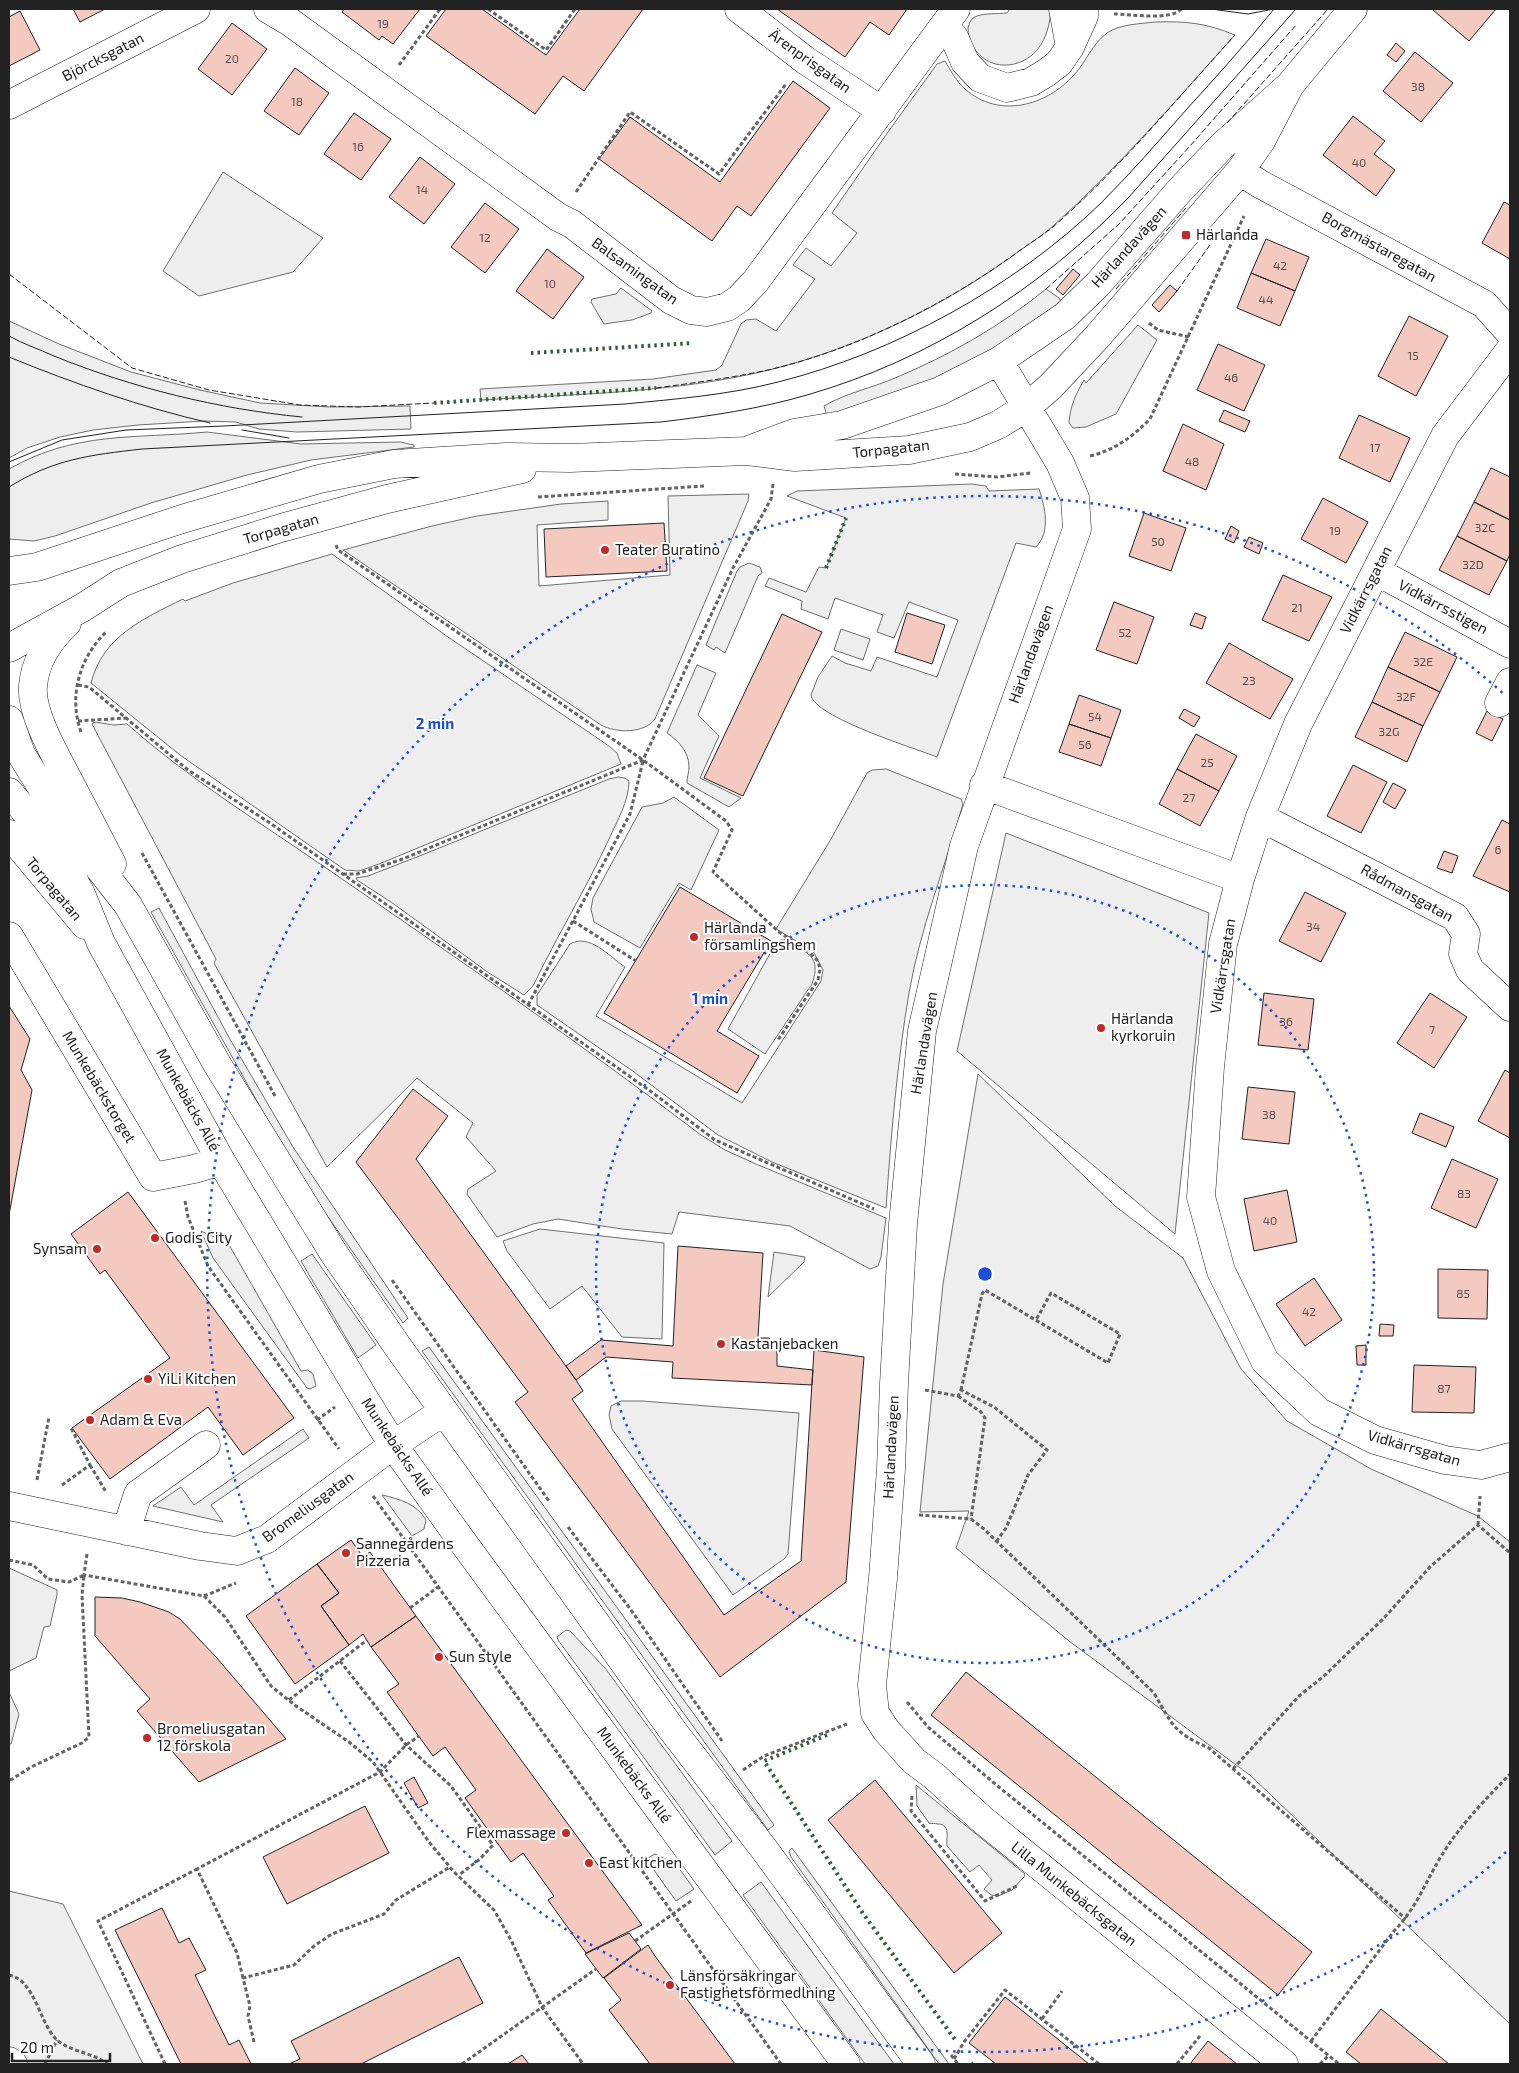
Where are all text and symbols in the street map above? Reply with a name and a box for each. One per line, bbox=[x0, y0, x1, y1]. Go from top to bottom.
house number: 19 bbox=[377, 16, 389, 30]
street label: Ärenprisgatan bbox=[766, 24, 855, 96]
street label: Björcksgatan bbox=[59, 28, 147, 85]
house number: 20 bbox=[225, 51, 239, 65]
house number: 38 bbox=[1411, 79, 1425, 93]
house number: 18 bbox=[291, 94, 303, 108]
house number: 16 bbox=[352, 139, 364, 153]
house number: 40 bbox=[1352, 155, 1366, 169]
house number: 14 bbox=[416, 182, 428, 196]
street label: Härlandavägen bbox=[1087, 202, 1170, 291]
street label: Borgmästaregatan bbox=[1319, 207, 1440, 285]
place label: Härlanda bbox=[1196, 225, 1259, 243]
marker: Härlanda bbox=[1180, 229, 1192, 241]
house number: 12 bbox=[479, 230, 491, 244]
street label: Balsamingatan bbox=[589, 233, 682, 308]
house number: 42 bbox=[1273, 258, 1287, 272]
house number: 10 bbox=[544, 276, 556, 290]
house number: 44 bbox=[1259, 292, 1273, 306]
house number: 15 bbox=[1407, 348, 1419, 362]
house number: 46 bbox=[1224, 370, 1238, 384]
street label: Torpagatan bbox=[851, 435, 930, 461]
house number: 17 bbox=[1370, 440, 1380, 454]
house number: 48 bbox=[1185, 454, 1199, 468]
street label: Torpagatan bbox=[241, 509, 321, 547]
house number: 32C bbox=[1475, 520, 1495, 534]
house number: 19 bbox=[1329, 523, 1341, 537]
house number: 50 bbox=[1151, 534, 1165, 548]
place label: Teater Buratino bbox=[615, 540, 720, 558]
street label: Vidkärrsgatan bbox=[1335, 543, 1395, 636]
marker: Teater Buratino bbox=[599, 544, 611, 556]
house number: 32D bbox=[1462, 557, 1484, 571]
street label: Vidkärrsstigen bbox=[1395, 575, 1491, 637]
house number: 21 bbox=[1291, 600, 1303, 614]
street label: Härlandavägen bbox=[1004, 602, 1056, 705]
house number: 52 bbox=[1118, 625, 1132, 639]
house number: 32E bbox=[1413, 654, 1433, 668]
house number: 23 bbox=[1242, 673, 1256, 687]
house number: 32F bbox=[1396, 689, 1416, 703]
house number: 54 bbox=[1088, 709, 1102, 723]
text: 2 min bbox=[416, 714, 454, 732]
house number: 32G bbox=[1379, 724, 1399, 738]
house number: 56 bbox=[1078, 737, 1092, 751]
house number: 25 bbox=[1200, 755, 1214, 769]
house number: 27 bbox=[1183, 790, 1195, 804]
house number: 6 bbox=[1495, 842, 1502, 856]
street label: Torpagatan bbox=[23, 853, 87, 924]
street label: Rådmansgatan bbox=[1358, 859, 1457, 925]
street label: Vidkärrsgatan bbox=[1206, 917, 1238, 1015]
place label: Härlanda församlingshem bbox=[704, 918, 816, 953]
house number: 34 bbox=[1306, 919, 1320, 933]
marker: Härlanda församlingshem bbox=[688, 931, 700, 943]
text: 1 min bbox=[692, 989, 728, 1007]
street label: Härlandavägen bbox=[906, 990, 940, 1095]
place label: Härlanda kyrkoruin bbox=[1111, 1009, 1176, 1044]
house number: 36 bbox=[1279, 1014, 1293, 1028]
marker: Härlanda kyrkoruin bbox=[1095, 1022, 1107, 1034]
house number: 7 bbox=[1429, 1022, 1435, 1036]
street label: Munkebäckstorget bbox=[59, 1027, 141, 1146]
street label: Munkebäcks Allé bbox=[153, 1045, 225, 1154]
house number: 38 bbox=[1262, 1107, 1276, 1121]
house number: 83 bbox=[1457, 1186, 1471, 1200]
house number: 40 bbox=[1263, 1213, 1277, 1227]
place label: Godis City bbox=[165, 1228, 232, 1246]
marker: Godis City bbox=[149, 1232, 161, 1244]
place label: Synsam bbox=[33, 1239, 87, 1257]
marker: Synsam bbox=[91, 1243, 103, 1255]
centre of rings bbox=[976, 1265, 994, 1283]
house number: 85 bbox=[1456, 1286, 1470, 1300]
house number: 42 bbox=[1302, 1304, 1316, 1318]
place label: Kastanjebacken bbox=[731, 1334, 839, 1353]
marker: Kastanjebacken bbox=[715, 1338, 727, 1350]
place label: YiLi Kitchen bbox=[158, 1369, 236, 1387]
marker: YiLi Kitchen bbox=[142, 1373, 154, 1385]
house number: 87 bbox=[1437, 1381, 1451, 1395]
street label: Munkebäcks Allé bbox=[358, 1394, 437, 1499]
street label: Härlandavägen bbox=[878, 1395, 902, 1499]
place label: Adam & Eva bbox=[100, 1410, 182, 1428]
marker: Adam & Eva bbox=[84, 1414, 96, 1426]
street label: Vidkärrsgatan bbox=[1366, 1425, 1463, 1469]
street label: Bromeliusgatan bbox=[258, 1467, 357, 1545]
place label: Sannegårdens Pizzeria bbox=[356, 1534, 454, 1569]
marker: Sannegårdens Pizzeria bbox=[340, 1547, 352, 1559]
place label: Sun style bbox=[449, 1647, 512, 1665]
marker: Sun style bbox=[433, 1651, 445, 1663]
place label: Bromeliusgatan 12 förskola bbox=[157, 1719, 265, 1754]
street label: Munkebäcks Allé bbox=[594, 1723, 676, 1826]
marker: Bromeliusgatan 12 förskola bbox=[141, 1732, 153, 1744]
place label: Flexmassage bbox=[466, 1823, 556, 1841]
marker: Flexmassage bbox=[560, 1827, 572, 1839]
street label: Lilla Munkebäcksgatan bbox=[1008, 1837, 1141, 1949]
place label: East kitchen bbox=[599, 1853, 682, 1871]
marker: East kitchen bbox=[583, 1857, 595, 1869]
place label: Länsförsäkringar Fastighetsförmedlning bbox=[680, 1966, 836, 2001]
marker: Länsförsäkringar Fastighetsförmedlning bbox=[664, 1979, 676, 1991]
scale bar bbox=[12, 2030, 110, 2062]
text: 20 m bbox=[20, 2038, 54, 2056]

